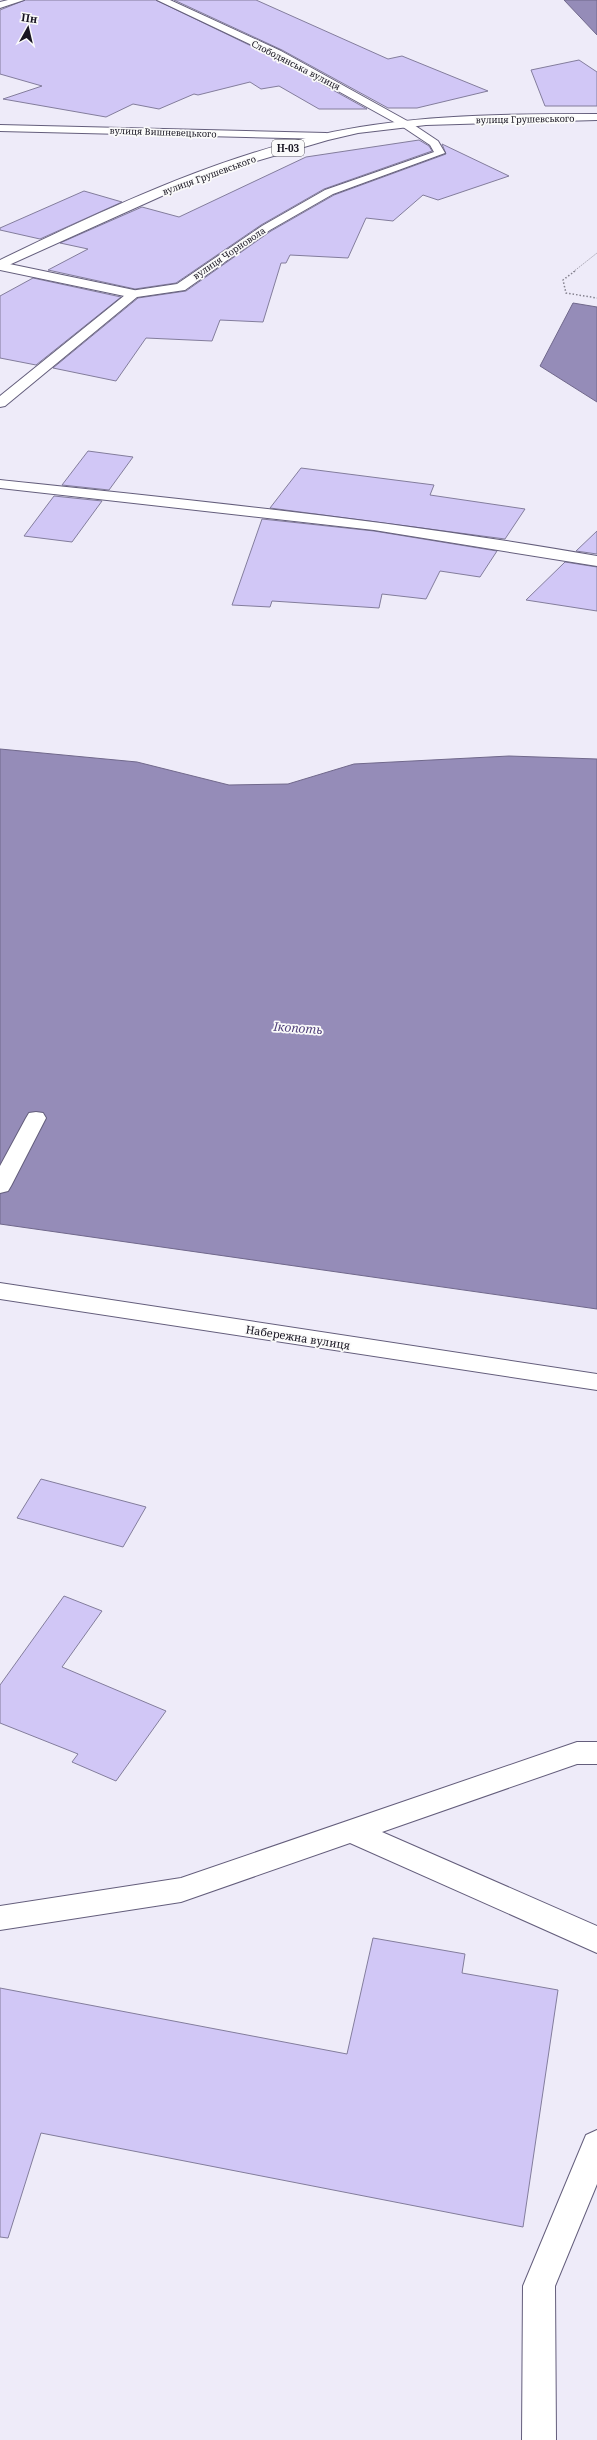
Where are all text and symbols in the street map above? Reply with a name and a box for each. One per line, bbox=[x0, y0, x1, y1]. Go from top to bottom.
north arrow bbox=[8, 8, 48, 48]
text: Пн bbox=[20, 9, 39, 26]
street label: Слободянська вулиця bbox=[249, 37, 343, 93]
street label: вулиця Грушевського bbox=[476, 112, 574, 126]
street label: вулиця Вишневецького bbox=[109, 124, 217, 140]
road number: Н-03 bbox=[272, 140, 304, 156]
street label: вулиця Грушевського bbox=[160, 152, 258, 198]
street label: вулиця Чорновола bbox=[190, 224, 268, 282]
water label: Ікопоть bbox=[272, 1018, 323, 1038]
street label: Набережна вулиця bbox=[245, 1321, 351, 1353]

